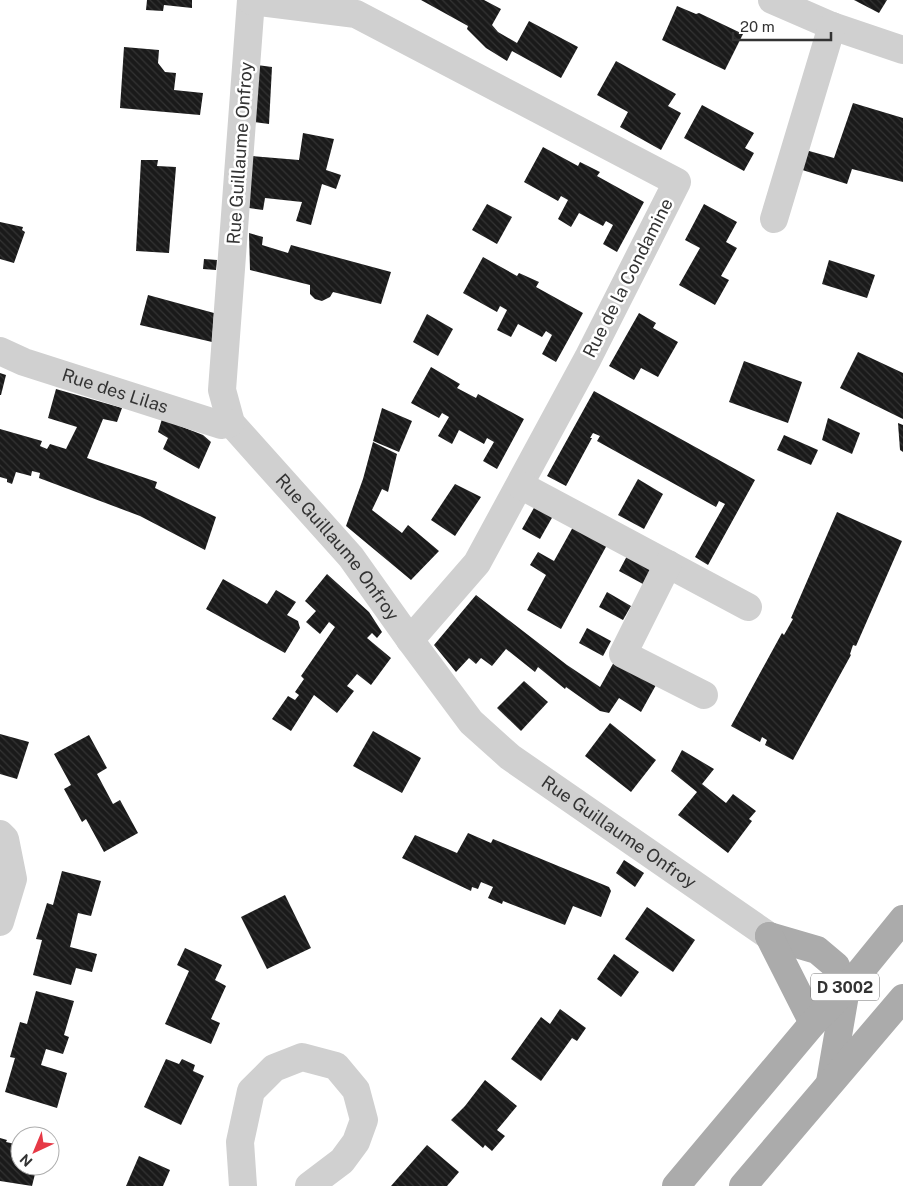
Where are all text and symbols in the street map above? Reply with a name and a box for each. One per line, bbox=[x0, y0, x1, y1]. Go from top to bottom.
scale bar bbox=[733, 10, 830, 42]
text: 20 m bbox=[740, 18, 775, 35]
street label: Rue Guillaume Onfroy bbox=[223, 60, 256, 245]
street label: Rue de la Condamine bbox=[578, 195, 677, 361]
street label: Rue des Lilas bbox=[59, 364, 171, 417]
street label: Rue Guillaume Onfroy bbox=[272, 469, 404, 625]
street label: Rue Guillaume Onfroy bbox=[538, 771, 701, 893]
road number: D 3002 bbox=[811, 974, 879, 1000]
north arrow bbox=[10, 1126, 60, 1176]
text: N bbox=[16, 1151, 35, 1170]

